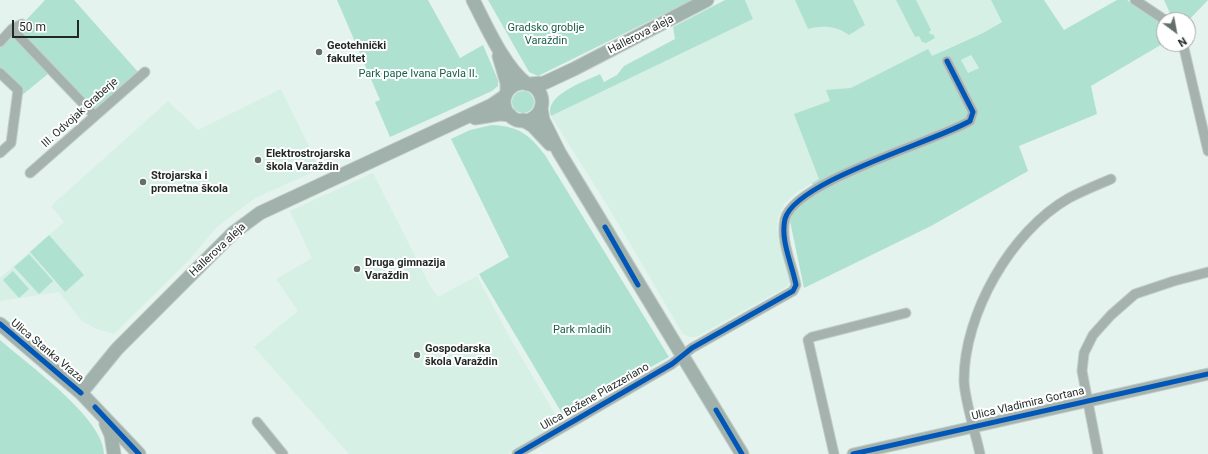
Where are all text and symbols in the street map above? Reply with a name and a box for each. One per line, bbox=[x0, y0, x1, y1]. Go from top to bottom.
scale bar bbox=[14, 12, 81, 38]
north arrow bbox=[1156, 12, 1196, 52]
street label: Hallerova aleja bbox=[606, 13, 676, 57]
text: 50 m bbox=[19, 20, 46, 34]
park label: Gradsko groblje Varaždin bbox=[508, 21, 584, 47]
text: N bbox=[1175, 34, 1189, 49]
place label: Geotehnički fakultet bbox=[327, 39, 386, 65]
marker: Geotehnički fakultet bbox=[314, 47, 324, 57]
park label: Park pape Ivana Pavla II. bbox=[358, 67, 478, 81]
street label: III. Odvojak Graberje bbox=[39, 75, 121, 151]
place label: Elektrostrojarska škola Varaždin bbox=[266, 147, 350, 173]
marker: Elektrostrojarska škola Varaždin bbox=[253, 155, 263, 165]
place label: Strojarska i prometna škola bbox=[151, 169, 228, 195]
marker: Strojarska i prometna škola bbox=[138, 177, 148, 187]
street label: Hallerova aleja bbox=[187, 221, 249, 279]
place label: Druga gimnazija Varaždin bbox=[365, 256, 445, 282]
marker: Druga gimnazija Varaždin bbox=[352, 264, 362, 274]
street label: Ulica Stanka Vraza bbox=[8, 317, 86, 385]
park label: Park mladih bbox=[553, 323, 611, 337]
place label: Gospodarska škola Varaždin bbox=[425, 342, 498, 368]
marker: Gospodarska škola Varaždin bbox=[412, 350, 422, 360]
street label: Ulica Božene Plazzeriano bbox=[539, 361, 651, 433]
street label: Ulica Vladimira Gortana bbox=[970, 385, 1086, 423]

